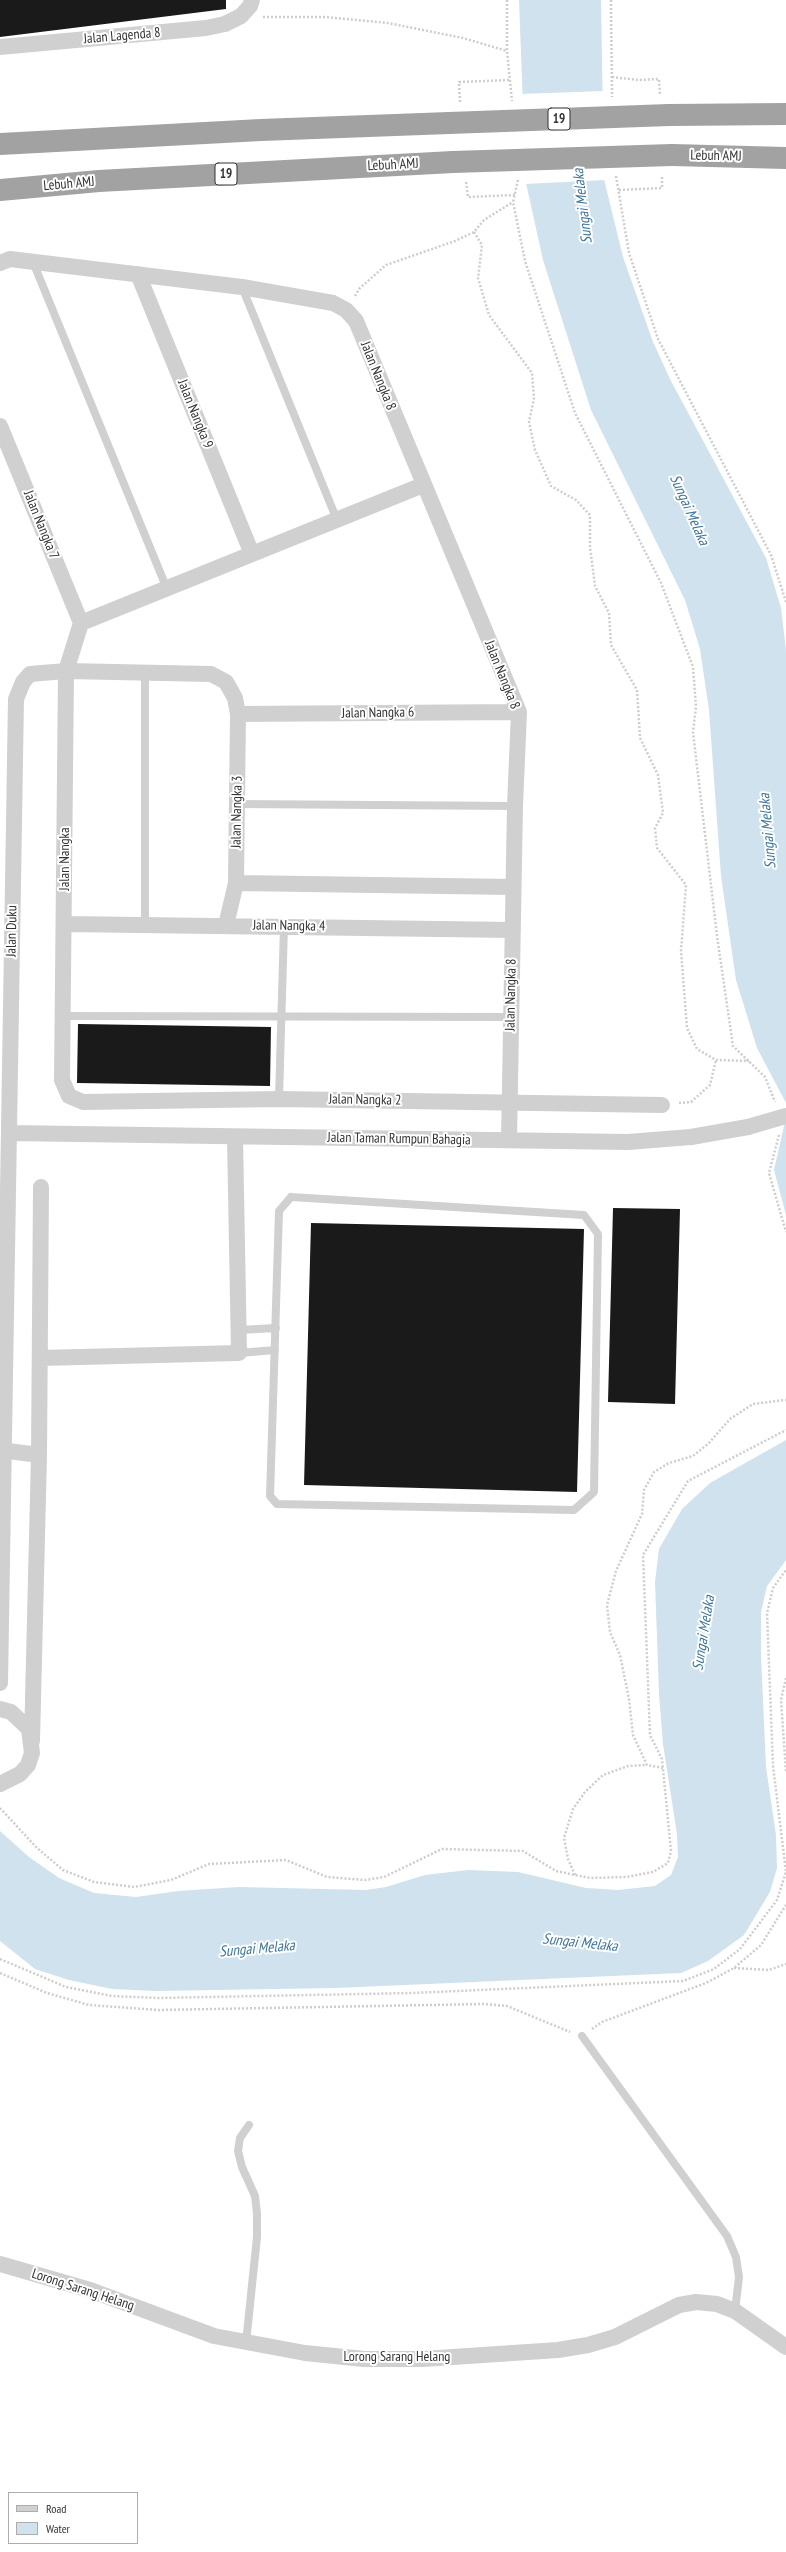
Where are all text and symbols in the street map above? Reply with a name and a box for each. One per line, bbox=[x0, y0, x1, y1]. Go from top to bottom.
street label: Jalan Lagenda 8 bbox=[83, 24, 161, 48]
road number: 19 bbox=[548, 108, 570, 130]
street label: Lebuh AMJ bbox=[690, 147, 742, 165]
street label: Lebuh AMJ bbox=[367, 155, 419, 175]
road number: 19 bbox=[215, 163, 237, 185]
water label: Sungai Melaka bbox=[569, 167, 597, 245]
street label: Lebuh AMJ bbox=[43, 173, 95, 195]
street label: Jalan Nangka 8 bbox=[357, 339, 399, 413]
street label: Jalan Nangka 9 bbox=[174, 377, 216, 451]
water label: Sungai Melaka bbox=[665, 472, 713, 548]
street label: Jalan Nangka 7 bbox=[20, 488, 62, 562]
street label: Jalan Nangka 8 bbox=[481, 638, 523, 712]
street label: Jalan Nangka 6 bbox=[342, 704, 414, 722]
street label: Jalan Nangka 3 bbox=[228, 776, 246, 848]
water label: Sungai Melaka bbox=[756, 793, 780, 869]
street label: Jalan Nangka bbox=[57, 827, 73, 891]
street label: Jalan Duku bbox=[3, 905, 21, 957]
street label: Jalan Nangka 4 bbox=[253, 917, 325, 935]
street label: Jalan Nangka 8 bbox=[502, 959, 520, 1031]
street label: Jalan Nangka 2 bbox=[329, 1091, 401, 1109]
street label: Jalan Taman Rumpun Bahagia bbox=[327, 1129, 471, 1149]
water label: Sungai Melaka bbox=[689, 1594, 719, 1672]
water label: Sungai Melaka bbox=[542, 1930, 618, 1956]
water label: Sungai Melaka bbox=[219, 1937, 295, 1961]
street label: Lorong Sarang Helang bbox=[30, 2266, 136, 2314]
street label: Lorong Sarang Helang bbox=[344, 2349, 450, 2365]
legend bbox=[8, 2492, 138, 2544]
text: Road bbox=[46, 2501, 66, 2516]
text: Water bbox=[46, 2521, 70, 2536]

